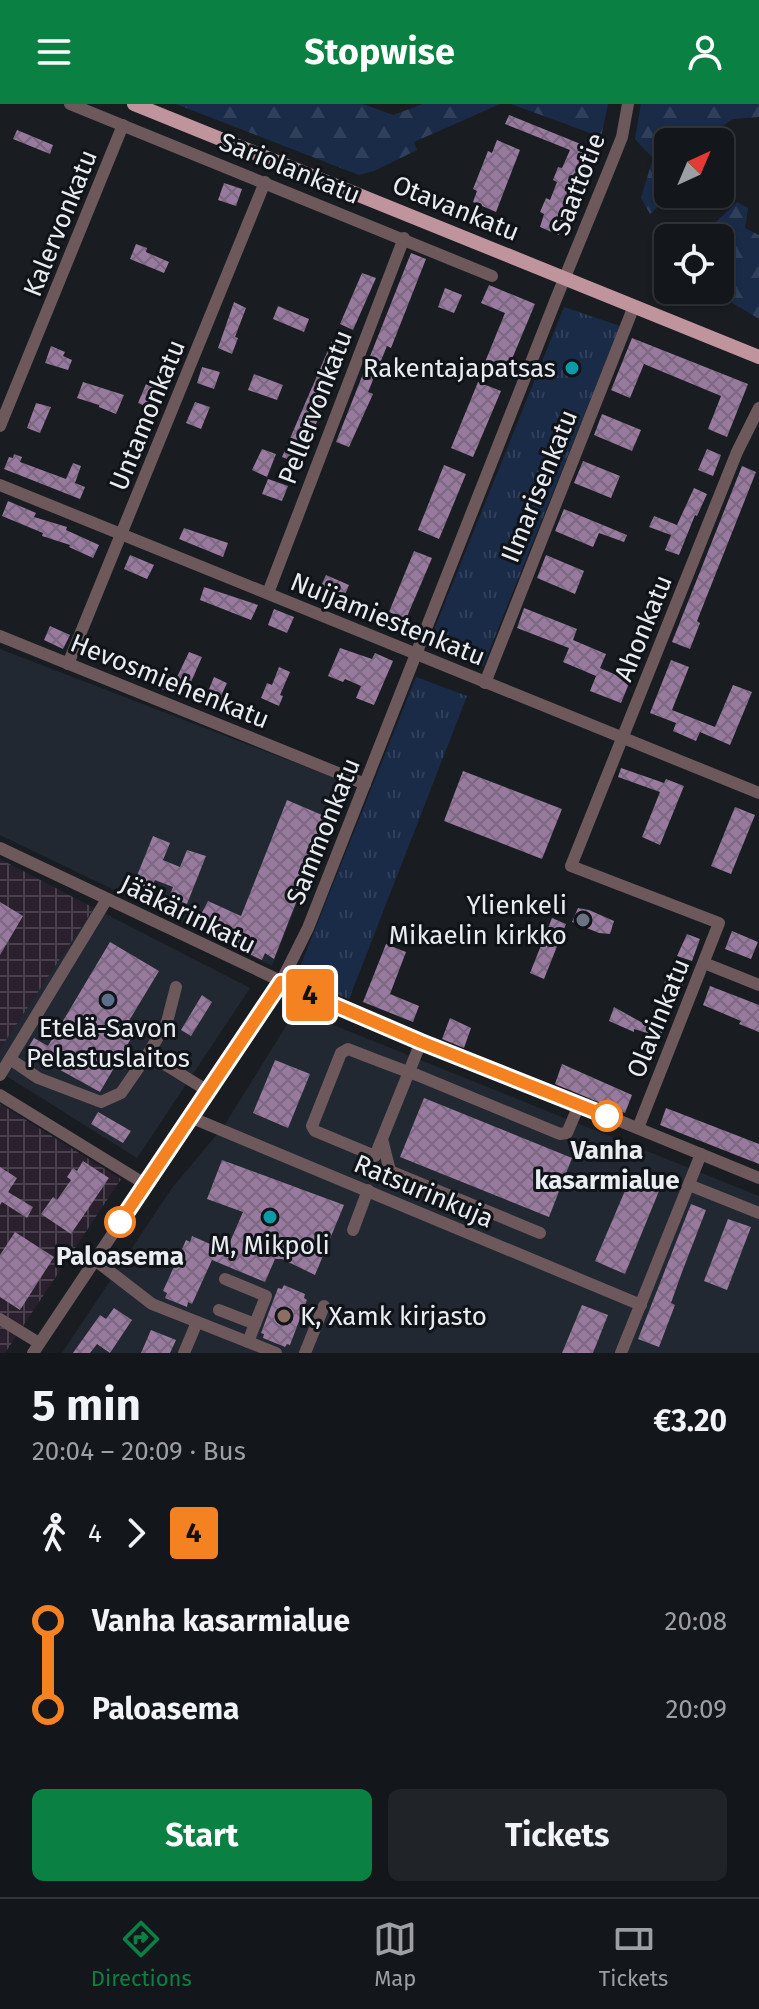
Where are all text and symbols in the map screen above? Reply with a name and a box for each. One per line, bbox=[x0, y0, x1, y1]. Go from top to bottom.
icon: menu bbox=[32, 30, 76, 74]
text: Stopwise bbox=[304, 30, 455, 74]
icon: person bbox=[683, 30, 727, 74]
street label: Sariolankatu bbox=[215, 126, 365, 211]
north arrow bbox=[654, 128, 734, 208]
map controls bbox=[654, 128, 734, 304]
street label: Saattotie bbox=[545, 129, 612, 240]
street label: Kalervonkatu bbox=[17, 145, 104, 301]
street label: Otavankatu bbox=[388, 169, 524, 248]
button: locate bbox=[654, 224, 734, 304]
street label: Pellervonkatu bbox=[272, 326, 359, 489]
street label: Untamonkatu bbox=[103, 335, 192, 495]
place label: Rakentajapatsas bbox=[363, 353, 556, 384]
marker: Rakentajapatsas bbox=[563, 359, 581, 377]
street label: Ilmarisenkatu bbox=[495, 405, 584, 567]
street label: Nuijamiestenkatu bbox=[286, 566, 490, 673]
street label: Ahonkatu bbox=[608, 570, 679, 686]
street label: Hevosmiehenkatu bbox=[66, 627, 274, 736]
street label: Sammonkatu bbox=[280, 754, 367, 909]
street label: Jääkärinkatu bbox=[115, 868, 261, 961]
place label: Ylienkeli Mikaelin kirkko bbox=[389, 890, 567, 951]
marker: Ylienkeli Mikaelin kirkko bbox=[574, 911, 592, 929]
street label: Olavinkatu bbox=[620, 954, 696, 1082]
line badge: 4 bbox=[284, 969, 336, 1021]
text: 4 bbox=[302, 978, 318, 1011]
marker: Etelä-Savon Pelastuslaitos bbox=[99, 991, 117, 1009]
place label: Etelä-Savon Pelastuslaitos bbox=[26, 1013, 190, 1074]
marker: Vanha kasarmialue bbox=[592, 1101, 622, 1131]
place label: Vanha kasarmialue bbox=[534, 1135, 680, 1196]
street label: Ratsurinkuja bbox=[349, 1148, 498, 1235]
marker: Paloasema bbox=[105, 1207, 135, 1237]
marker: M, Mikpoli bbox=[261, 1208, 279, 1226]
place label: M, Mikpoli bbox=[210, 1230, 330, 1261]
place label: Paloasema bbox=[56, 1241, 184, 1272]
place label: K, Xamk kirjasto bbox=[300, 1301, 487, 1332]
marker: K, Xamk kirjasto bbox=[275, 1307, 293, 1325]
text: 5 min bbox=[32, 1379, 141, 1432]
text: €3.20 bbox=[653, 1403, 727, 1439]
text: 20:04 – 20:09 · Bus bbox=[32, 1436, 246, 1467]
icon: walk bbox=[32, 1511, 76, 1555]
icon: forward bbox=[114, 1511, 158, 1555]
text: 4 bbox=[186, 1516, 202, 1549]
text: 4 bbox=[88, 1518, 102, 1549]
text: Vanha kasarmialue bbox=[92, 1603, 350, 1639]
text: 20:08 bbox=[665, 1606, 727, 1637]
text: Paloasema bbox=[92, 1691, 240, 1727]
text: 20:09 bbox=[665, 1694, 727, 1725]
button: Start bbox=[32, 1789, 372, 1881]
button: Tickets bbox=[388, 1789, 727, 1881]
tab: Directions bbox=[91, 1917, 192, 1992]
tab: Map bbox=[373, 1917, 417, 1992]
tab: Tickets bbox=[599, 1917, 668, 1992]

